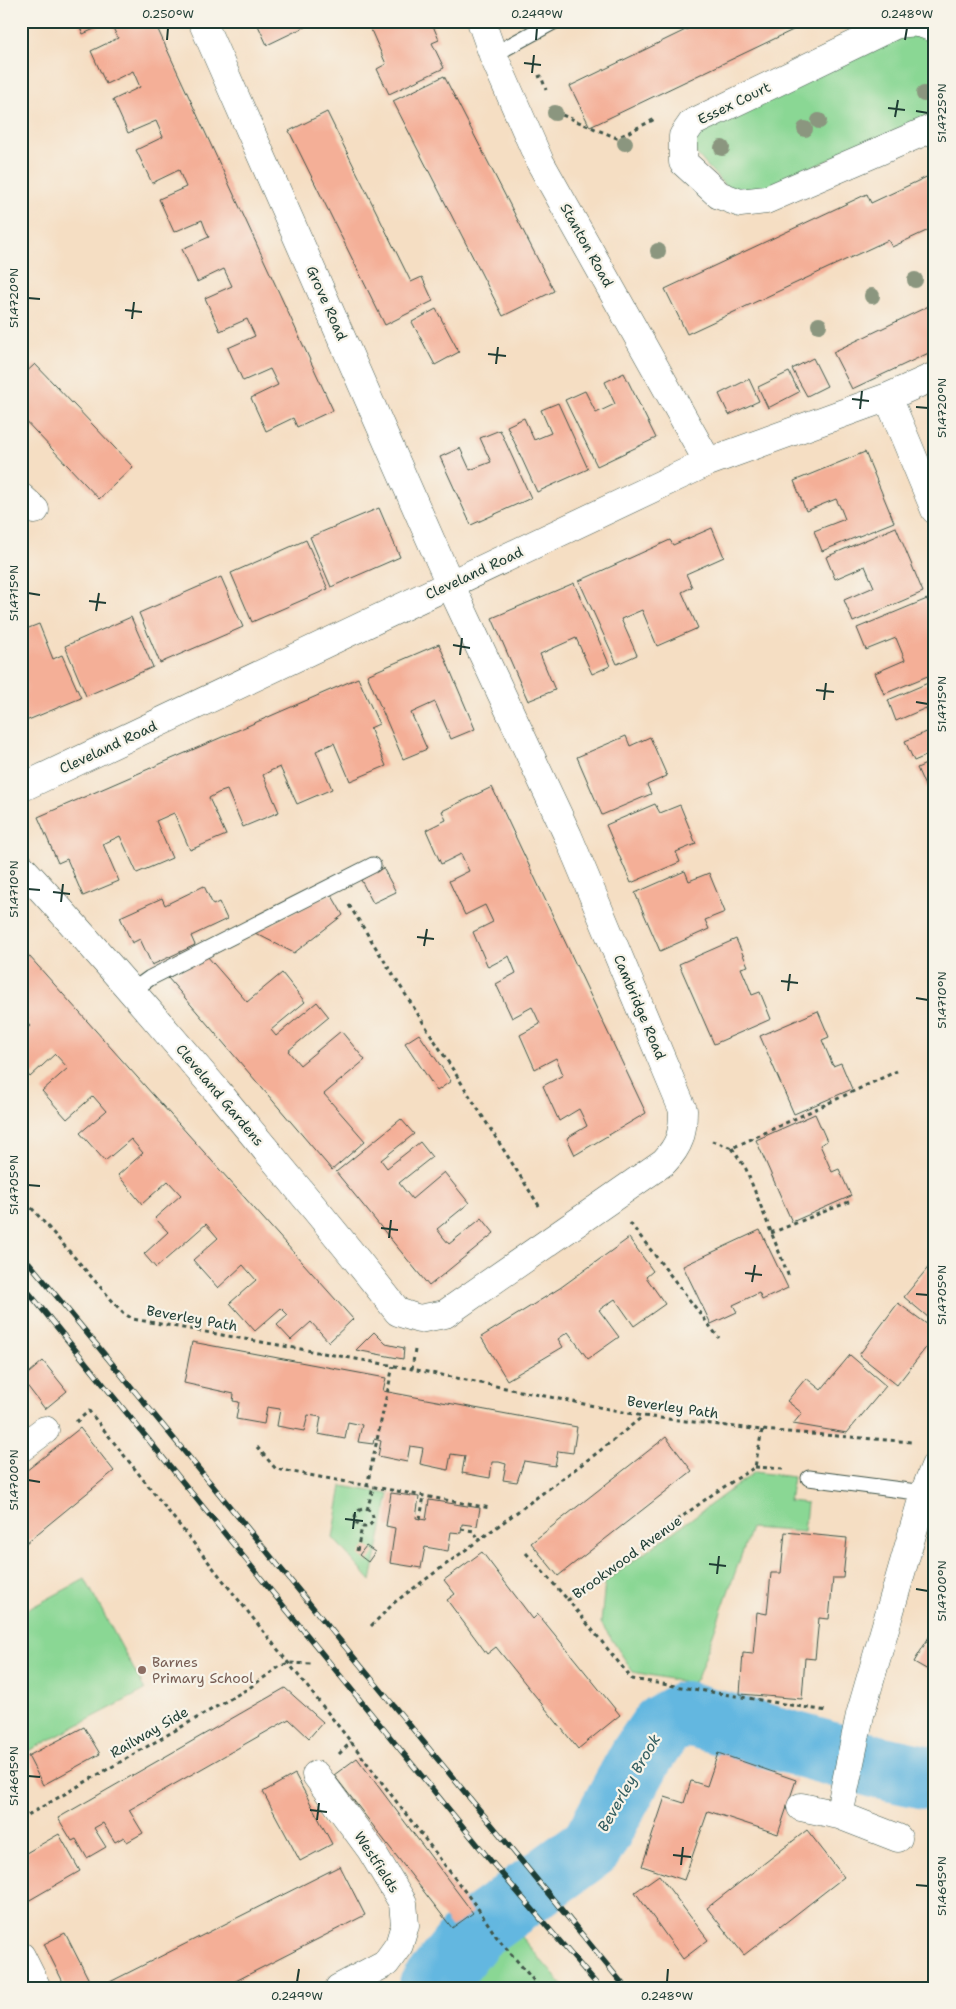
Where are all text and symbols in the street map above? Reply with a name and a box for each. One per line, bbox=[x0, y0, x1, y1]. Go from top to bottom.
text: 0.250°W bbox=[142, 6, 194, 22]
text: 0.249°W bbox=[511, 6, 563, 22]
text: 0.248°W bbox=[881, 6, 933, 22]
street label: Essex Court bbox=[695, 78, 773, 128]
text: 51.4725°N bbox=[934, 83, 950, 143]
street label: Stanton Road bbox=[557, 200, 618, 290]
street label: Grove Road bbox=[303, 263, 352, 343]
text: 51.4720°N bbox=[6, 268, 22, 328]
text: 51.4720°N bbox=[934, 378, 950, 438]
street label: Cleveland Road bbox=[422, 542, 526, 603]
text: 51.4715°N bbox=[6, 565, 22, 621]
text: 51.4715°N bbox=[934, 676, 950, 732]
street label: Cleveland Road bbox=[56, 716, 160, 777]
text: 51.4710°N bbox=[6, 860, 22, 918]
street label: Cambridge Road bbox=[610, 952, 670, 1062]
text: 51.4710°N bbox=[934, 971, 950, 1029]
street label: Cleveland Gardens bbox=[172, 1040, 268, 1150]
text: 51.4705°N bbox=[6, 1155, 22, 1215]
text: 51.4705°N bbox=[934, 1265, 950, 1325]
street label: Beverley Path bbox=[145, 1301, 239, 1335]
street label: Beverley Path bbox=[626, 1392, 720, 1422]
text: 51.4700°N bbox=[6, 1449, 22, 1511]
street label: Brookwood Avenue bbox=[569, 1511, 685, 1603]
text: 51.4700°N bbox=[934, 1560, 950, 1622]
place label: Barnes Primary School bbox=[152, 1653, 254, 1687]
marker: Barnes Primary School bbox=[136, 1664, 148, 1676]
street label: Railway Side bbox=[107, 1702, 191, 1762]
water label: Beverley Brook bbox=[593, 1730, 665, 1835]
text: 51.4695°N bbox=[6, 1746, 22, 1806]
street label: Westfields bbox=[350, 1828, 404, 1896]
text: 51.4695°N bbox=[934, 1856, 950, 1916]
text: 0.249°W bbox=[271, 1988, 323, 2004]
text: 0.248°W bbox=[641, 1988, 693, 2004]

